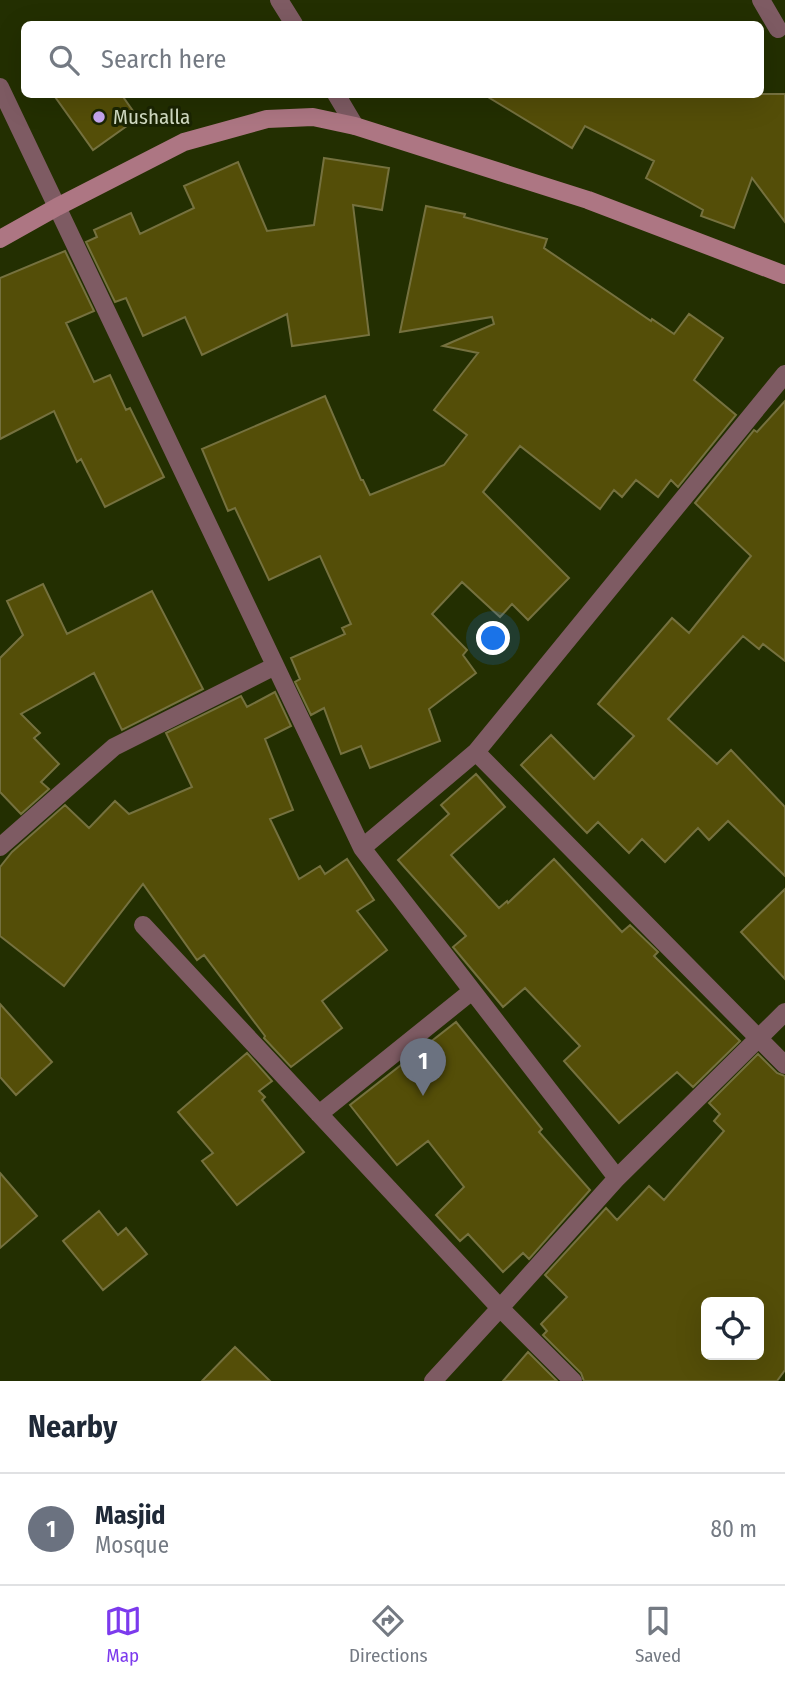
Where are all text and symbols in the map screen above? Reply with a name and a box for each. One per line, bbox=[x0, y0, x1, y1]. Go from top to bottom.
search box bbox=[21, 21, 764, 98]
icon: search bbox=[45, 41, 83, 79]
text: Search here bbox=[101, 44, 226, 75]
place label: Mushalla bbox=[113, 104, 190, 130]
marker: Mushalla bbox=[91, 109, 107, 125]
your location bbox=[476, 621, 510, 655]
pin: 1 bbox=[400, 1038, 446, 1096]
map controls bbox=[701, 1297, 764, 1360]
button: locate bbox=[701, 1297, 764, 1360]
text: Nearby bbox=[28, 1409, 117, 1445]
text: Masjid bbox=[95, 1500, 166, 1531]
text: 1 bbox=[46, 1515, 56, 1543]
text: 80 m bbox=[710, 1515, 757, 1543]
text: Mosque bbox=[95, 1531, 169, 1559]
tab: Map bbox=[104, 1602, 142, 1667]
tab: Directions bbox=[349, 1602, 428, 1667]
tab: Saved bbox=[635, 1602, 681, 1667]

